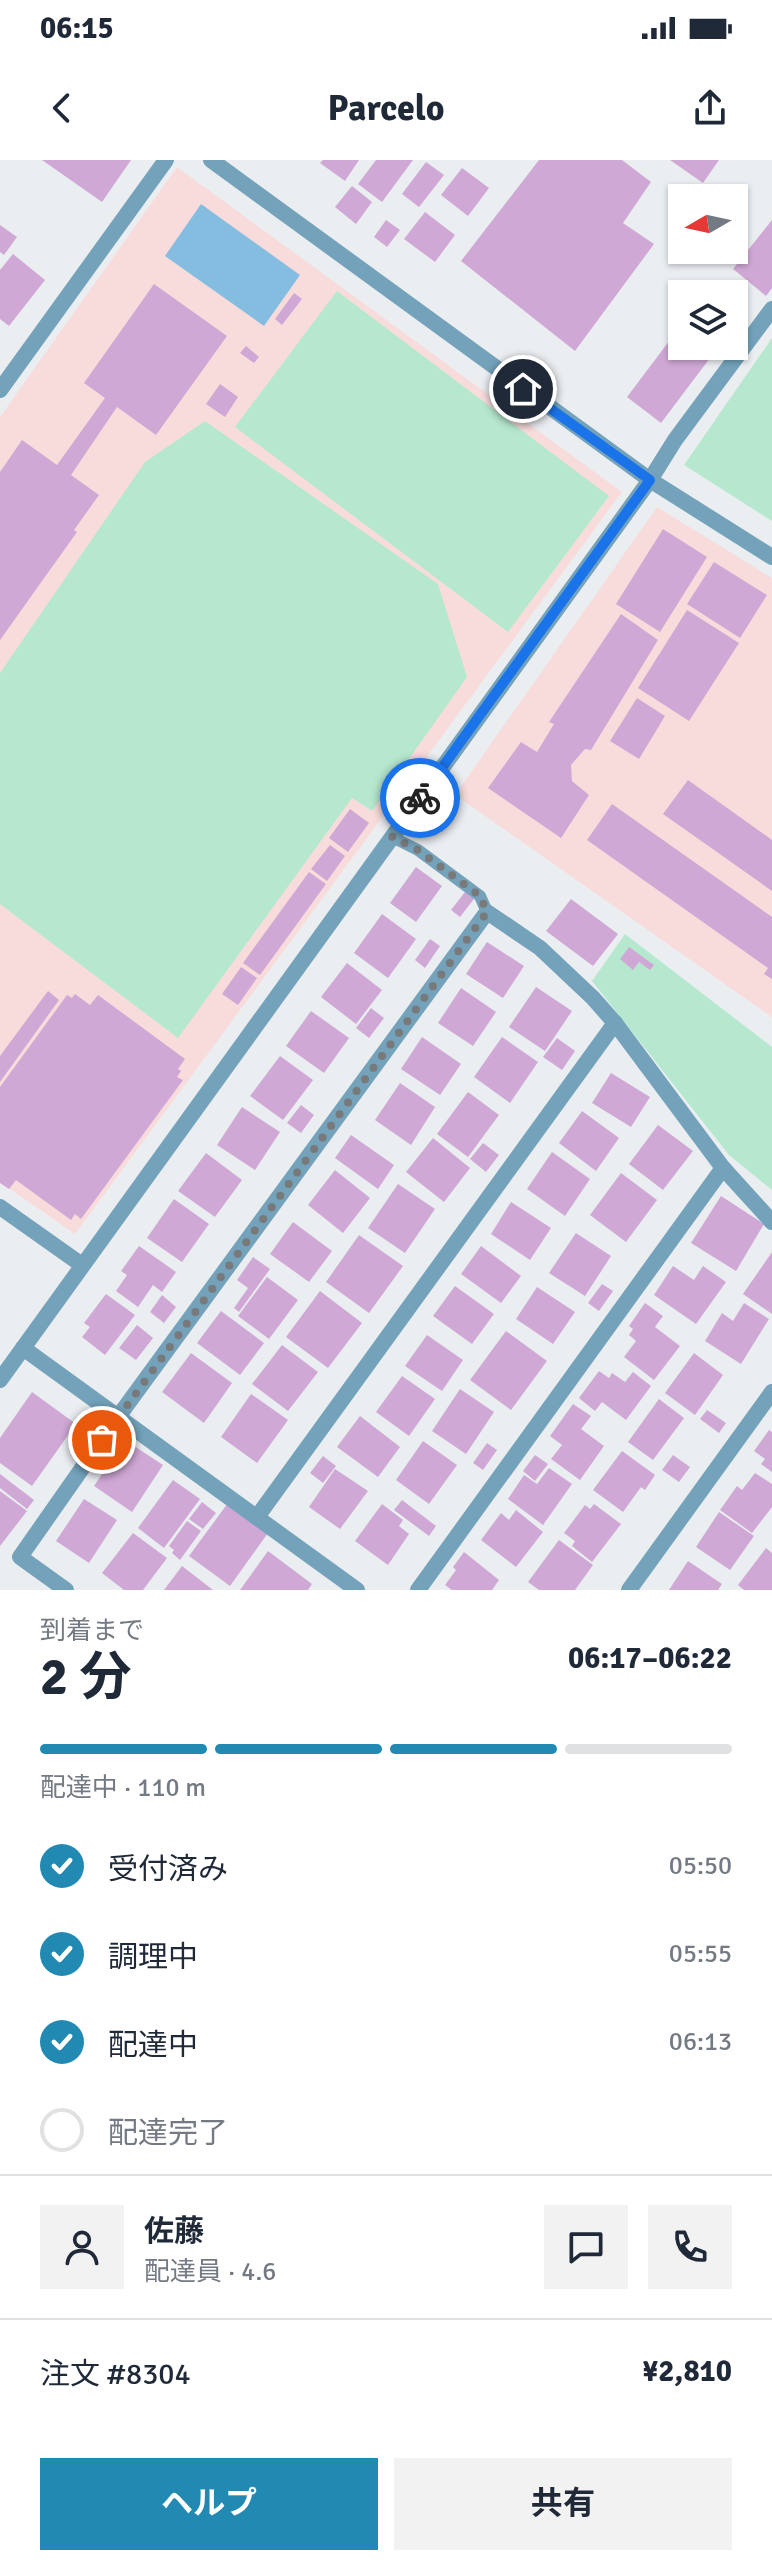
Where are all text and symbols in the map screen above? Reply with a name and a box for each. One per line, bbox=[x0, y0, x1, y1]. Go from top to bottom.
text: 06:15 bbox=[40, 10, 114, 47]
icon: back bbox=[40, 86, 84, 130]
text: Parcelo bbox=[327, 86, 445, 131]
icon: share bbox=[688, 86, 732, 130]
north arrow bbox=[668, 184, 748, 264]
map controls bbox=[668, 184, 748, 360]
button: layers bbox=[668, 280, 748, 360]
pin bbox=[489, 355, 557, 423]
icon: home bbox=[501, 367, 545, 411]
courier bbox=[380, 758, 460, 838]
icon: bike bbox=[398, 776, 442, 820]
pin bbox=[68, 1406, 136, 1474]
icon: bag bbox=[80, 1418, 124, 1462]
text: 到着まで bbox=[40, 1615, 144, 1647]
text: 06:17–06:22 bbox=[568, 1640, 732, 1677]
text: 2 分 bbox=[40, 1645, 132, 1709]
text: 配達中 · 110 m bbox=[40, 1772, 206, 1804]
icon: check bbox=[40, 1844, 84, 1888]
text: 05:50 bbox=[669, 1850, 732, 1882]
text: 受付済み bbox=[108, 1851, 228, 1888]
icon: check bbox=[40, 1932, 84, 1976]
text: 05:55 bbox=[669, 1938, 732, 1970]
text: 調理中 bbox=[108, 1939, 198, 1976]
icon: check bbox=[40, 2020, 84, 2064]
text: 06:13 bbox=[669, 2026, 732, 2058]
text: 配達中 bbox=[108, 2027, 198, 2064]
text: 配達完了 bbox=[108, 2115, 228, 2152]
button: person bbox=[40, 2205, 124, 2289]
button: chat bbox=[544, 2205, 628, 2289]
button: phone bbox=[648, 2205, 732, 2289]
text: 佐藤 bbox=[144, 2213, 204, 2250]
text: 配達員 · 4.6 bbox=[144, 2256, 276, 2288]
text: ¥2,810 bbox=[642, 2353, 732, 2390]
text: 注文 #8304 bbox=[40, 2356, 191, 2393]
button: ヘルプ bbox=[40, 2458, 378, 2550]
button: 共有 bbox=[394, 2458, 732, 2550]

